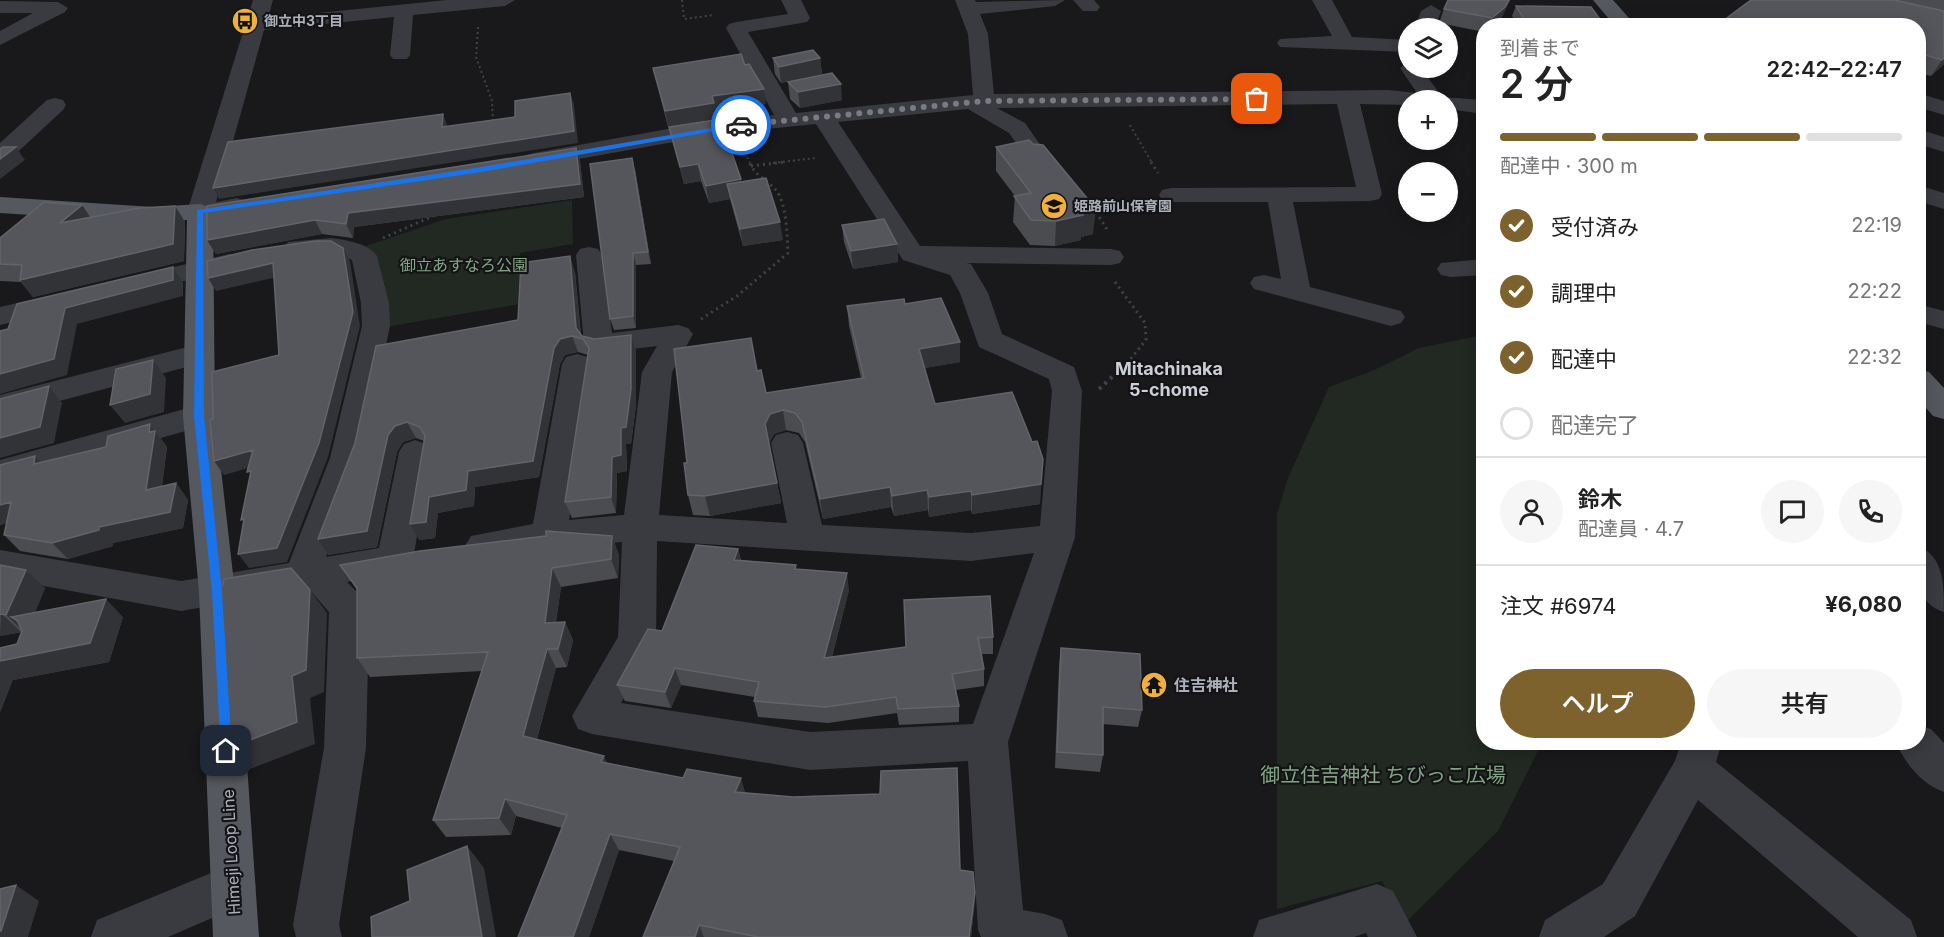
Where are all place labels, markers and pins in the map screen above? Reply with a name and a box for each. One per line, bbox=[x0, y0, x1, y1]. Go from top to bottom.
bus stop icon: 御立中3丁目 bbox=[230, 6, 260, 36]
place label: 御立中3丁目 bbox=[264, 12, 343, 29]
pin bbox=[1231, 73, 1282, 124]
school or university icon: 姫路前山保育園 bbox=[1039, 191, 1069, 221]
place label: 姫路前山保育園 bbox=[1074, 197, 1172, 214]
temple icon: 住吉神社 bbox=[1139, 670, 1169, 700]
place label: 住吉神社 bbox=[1173, 675, 1238, 695]
pin bbox=[200, 725, 251, 776]

